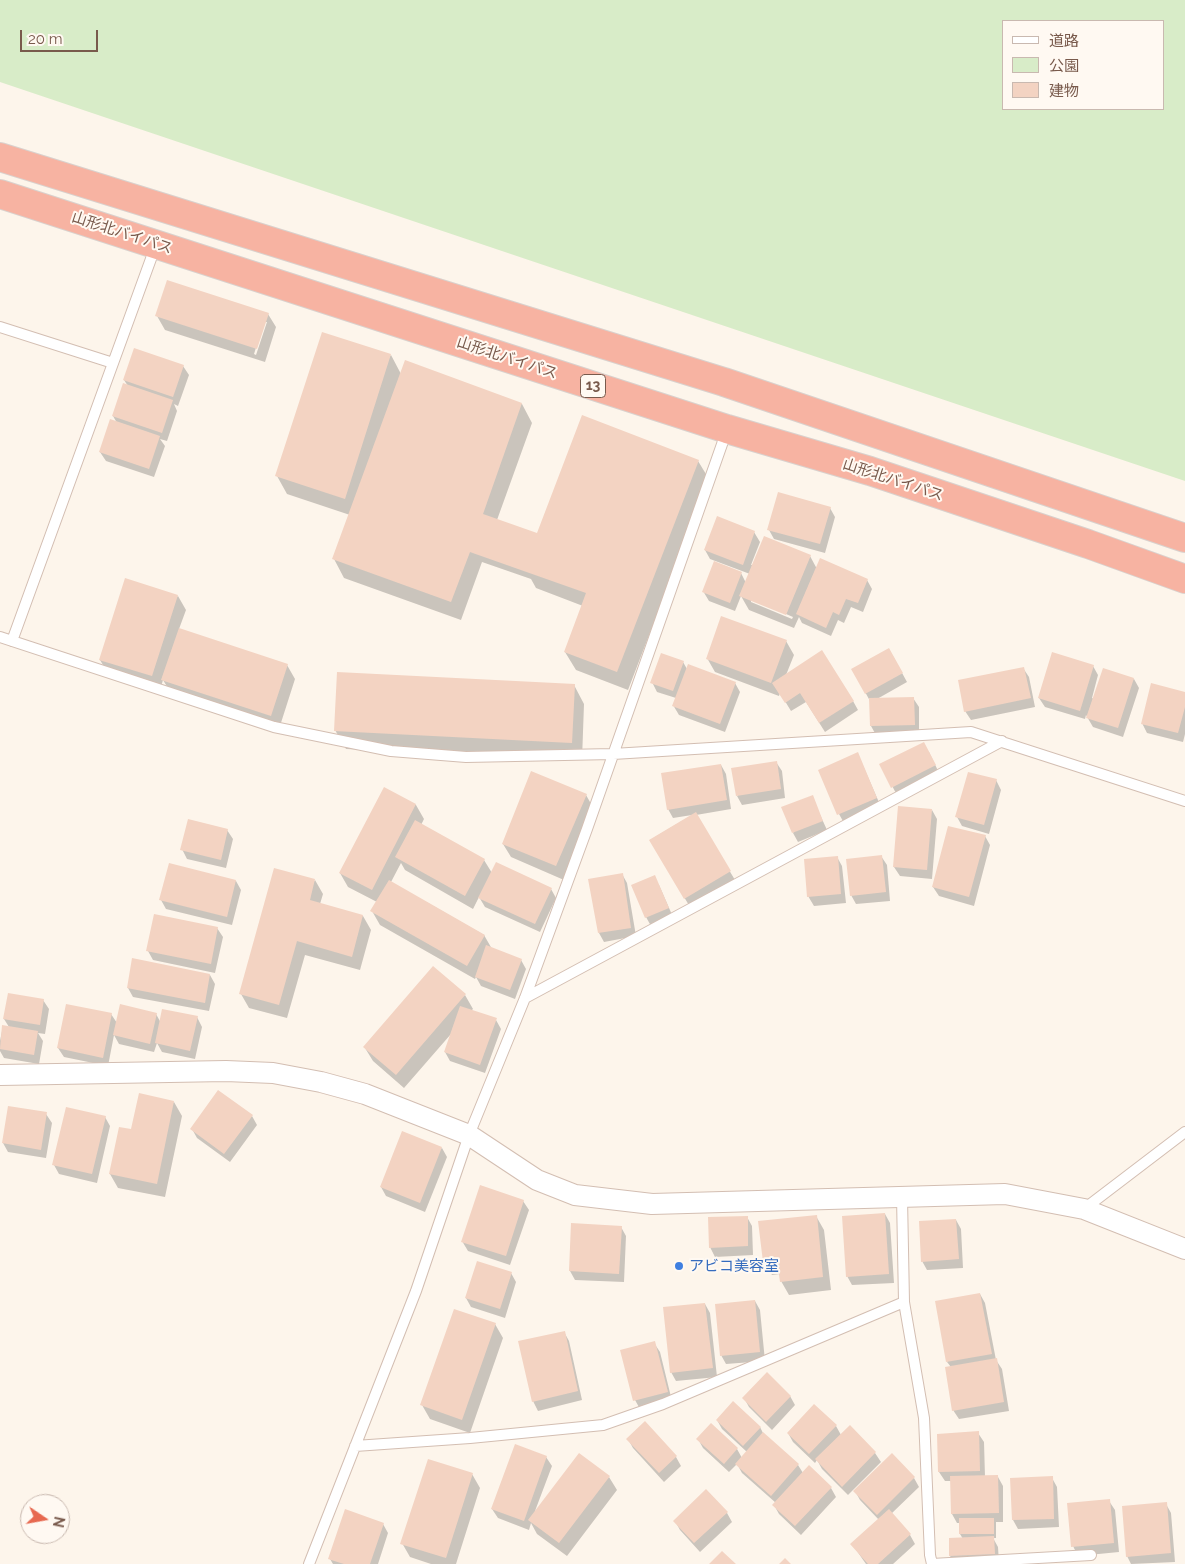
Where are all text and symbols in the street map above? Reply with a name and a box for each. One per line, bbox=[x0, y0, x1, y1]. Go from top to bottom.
scale bar bbox=[22, 20, 100, 52]
legend bbox=[1002, 20, 1165, 110]
text: 20 m bbox=[28, 30, 63, 48]
text: 道路 bbox=[1049, 32, 1079, 50]
text: 公園 bbox=[1049, 57, 1079, 75]
text: 建物 bbox=[1049, 82, 1079, 100]
street label: 山形北バイパス bbox=[69, 208, 175, 258]
street label: 山形北バイパス bbox=[454, 333, 560, 383]
road number: 13 bbox=[580, 374, 606, 398]
street label: 山形北バイパス bbox=[840, 455, 946, 505]
place label: アビコ美容室 bbox=[689, 1257, 779, 1275]
marker: アビコ美容室 bbox=[673, 1260, 685, 1272]
north arrow bbox=[20, 1494, 70, 1544]
text: N bbox=[50, 1515, 68, 1529]

